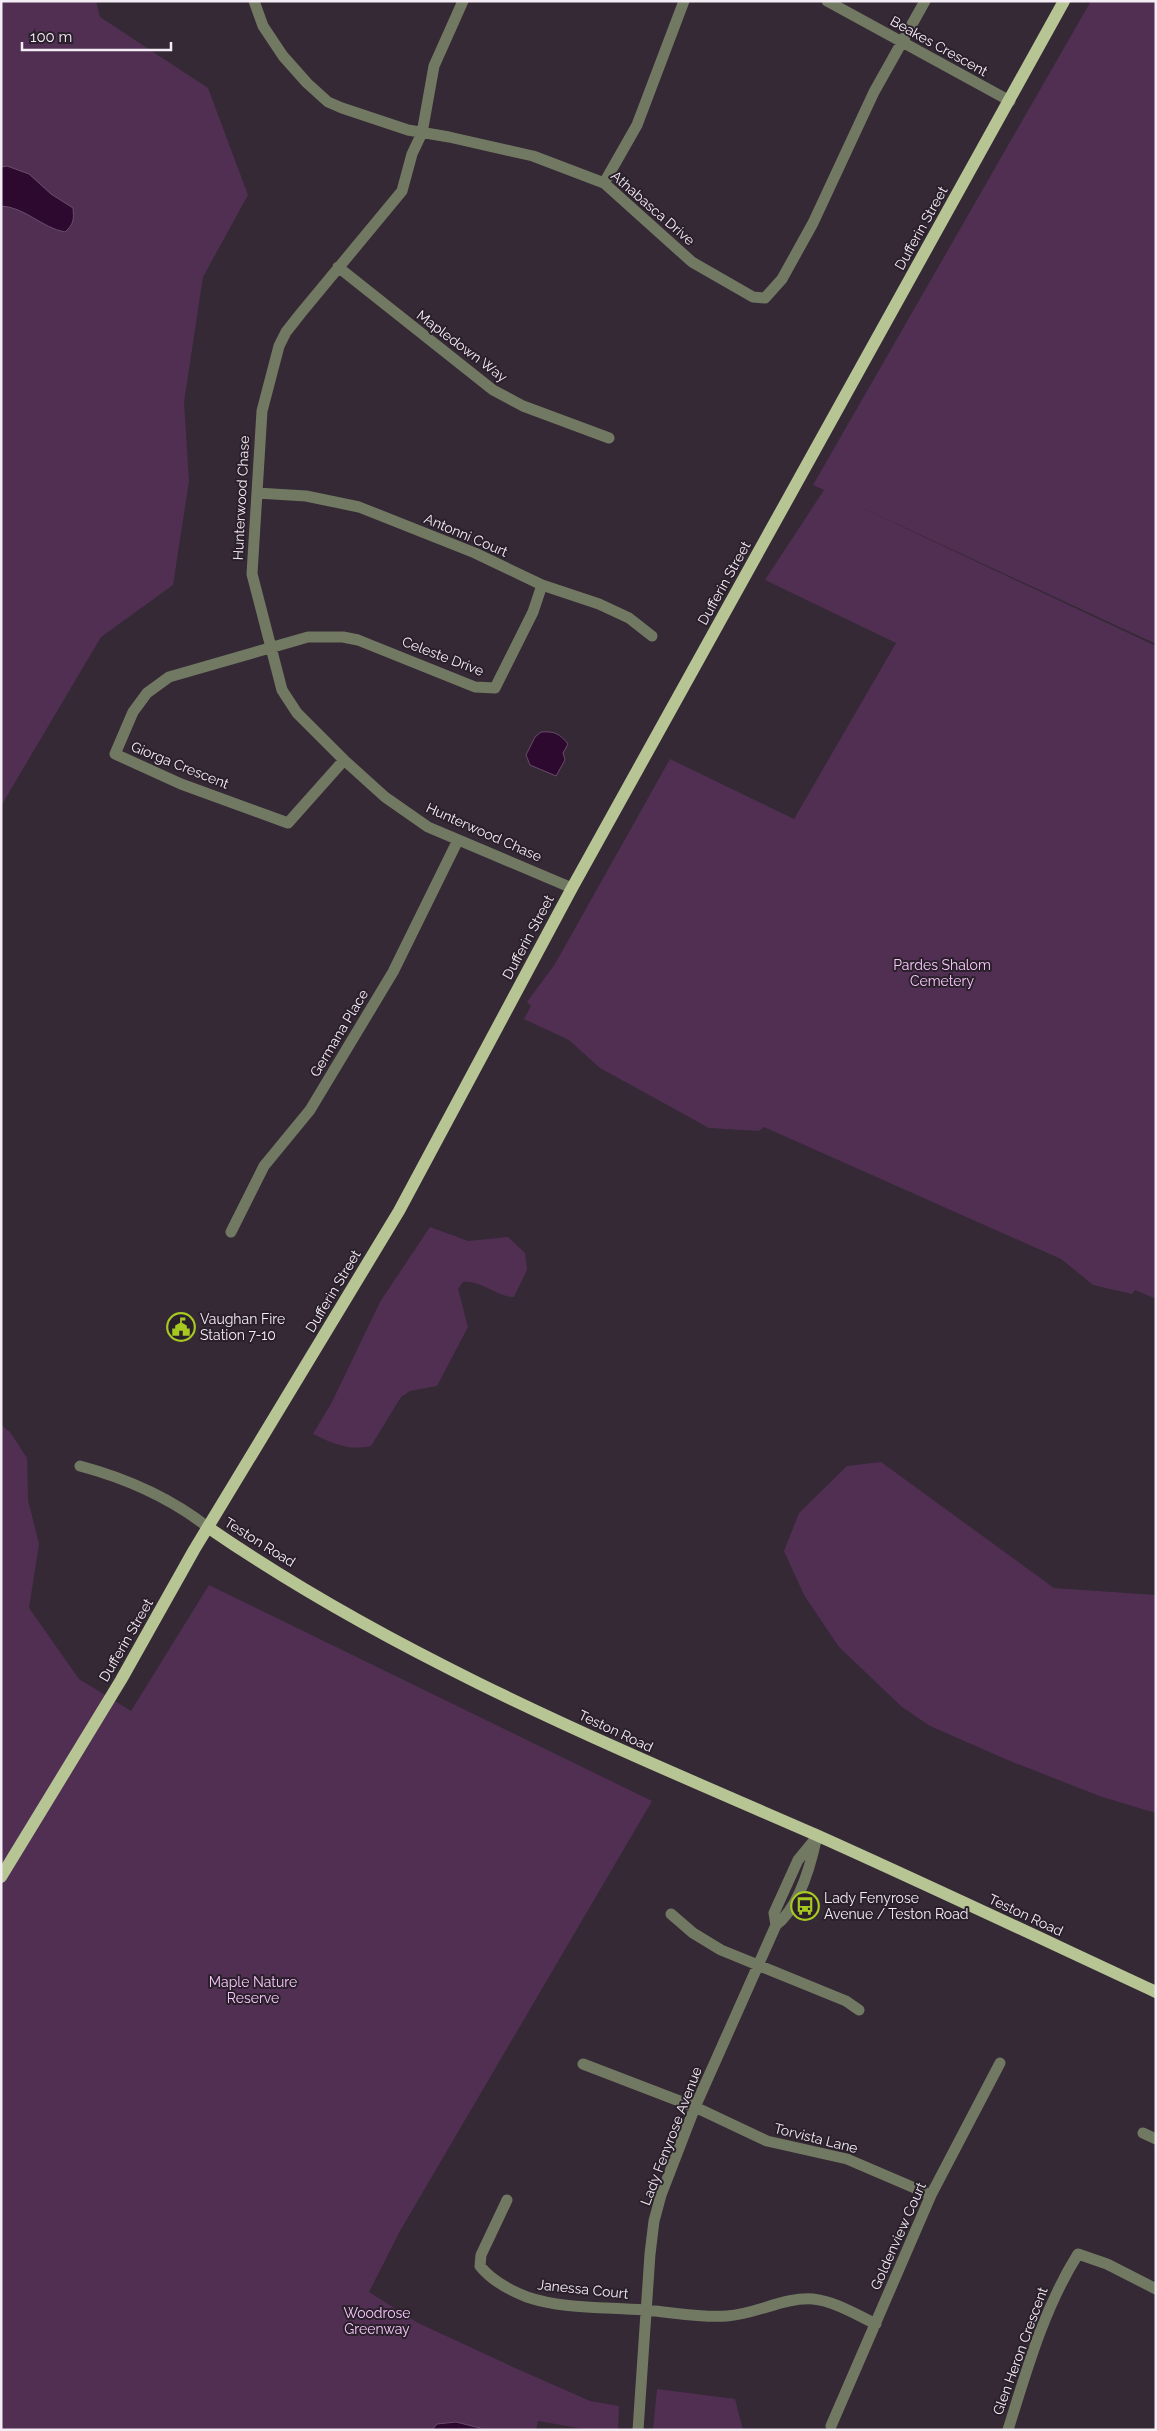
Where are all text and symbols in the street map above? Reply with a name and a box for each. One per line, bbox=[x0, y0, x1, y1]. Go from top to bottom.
street label: Beakes Crescent bbox=[888, 13, 991, 79]
scale bar bbox=[22, 20, 171, 52]
text: 100 m bbox=[30, 28, 72, 46]
street label: Athabasca Drive bbox=[608, 168, 698, 248]
street label: Dufferin Street bbox=[891, 183, 951, 273]
street label: Mapledown Way bbox=[414, 307, 511, 385]
street label: Hunterwood Chase bbox=[230, 435, 252, 561]
street label: Antonni Court bbox=[422, 510, 510, 560]
street label: Dufferin Street bbox=[694, 538, 754, 628]
street label: Celeste Drive bbox=[400, 633, 486, 679]
street label: Giorga Crescent bbox=[129, 738, 231, 792]
street label: Hunterwood Chase bbox=[424, 799, 544, 865]
street label: Dufferin Street bbox=[499, 892, 557, 982]
park label: Pardes Shalom Cemetery bbox=[893, 957, 991, 989]
street label: Germana Place bbox=[307, 986, 371, 1080]
street label: Dufferin Street bbox=[302, 1247, 364, 1335]
place label: Vaughan Fire Station 7-10 bbox=[200, 1311, 285, 1343]
public building icon: Vaughan Fire Station 7-10 bbox=[166, 1312, 196, 1342]
street label: Teston Road bbox=[222, 1514, 298, 1570]
street label: Dufferin Street bbox=[96, 1595, 156, 1684]
street label: Teston Road bbox=[576, 1707, 656, 1755]
place label: Lady Fenyrose Avenue / Teston Road bbox=[824, 1890, 968, 1922]
bus stop icon: Lady Fenyrose Avenue / Teston Road bbox=[790, 1891, 820, 1921]
street label: Teston Road bbox=[986, 1891, 1066, 1939]
park label: Maple Nature Reserve bbox=[209, 1974, 297, 2006]
street label: Lady Fenyrose Avenue bbox=[637, 2064, 705, 2208]
street label: Torvista Lane bbox=[773, 2120, 859, 2156]
street label: Goldenview Court bbox=[867, 2179, 929, 2292]
street label: Janessa Court bbox=[537, 2276, 629, 2302]
street label: Glen Heron Crescent bbox=[989, 2285, 1051, 2417]
park label: Woodrose Greenway bbox=[343, 2305, 411, 2337]

